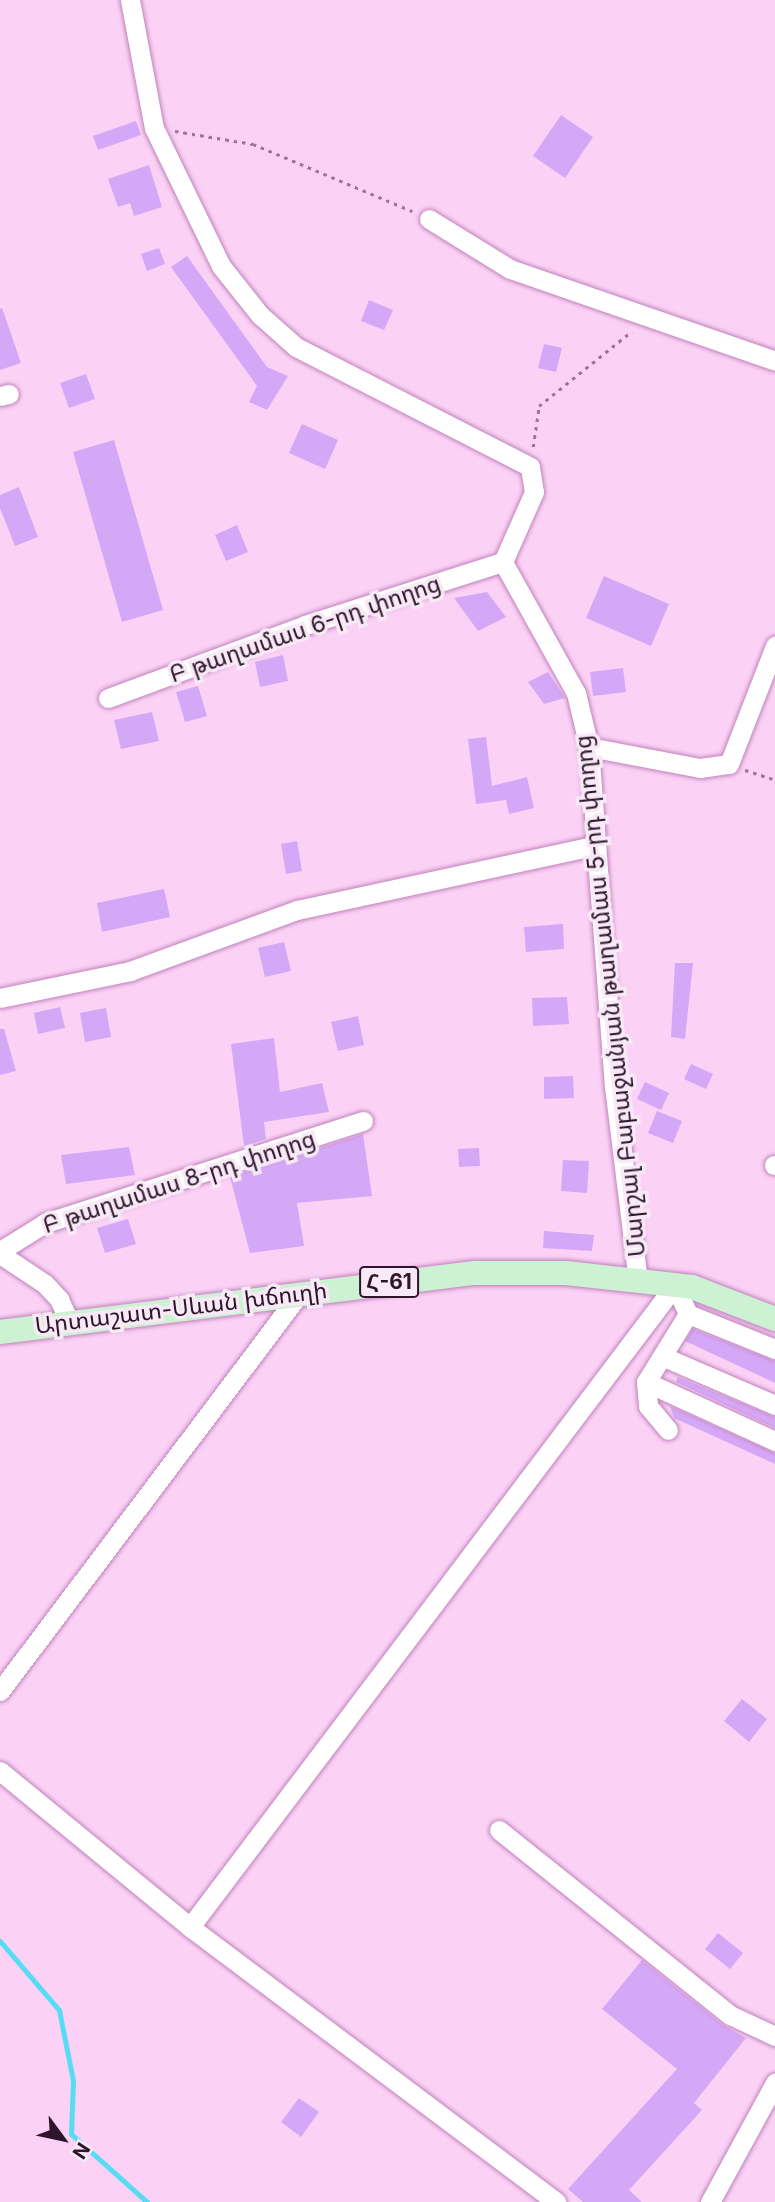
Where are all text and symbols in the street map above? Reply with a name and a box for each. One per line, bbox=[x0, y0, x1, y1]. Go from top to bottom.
street label: Բ թաղամաս 6-րդ փողոց bbox=[166, 570, 444, 688]
street label: Մարշալ Բաբաջանյան թաղամաս 5-րդ փողոց bbox=[569, 734, 651, 1258]
street label: Բ թաղամաս 8-րդ փողոց bbox=[39, 1125, 319, 1239]
road number: Հ-61 bbox=[358, 1264, 420, 1300]
street label: Արտաշատ-Սևան խճուղի bbox=[33, 1276, 329, 1340]
north arrow bbox=[28, 2104, 98, 2174]
text: N bbox=[67, 2138, 95, 2163]

